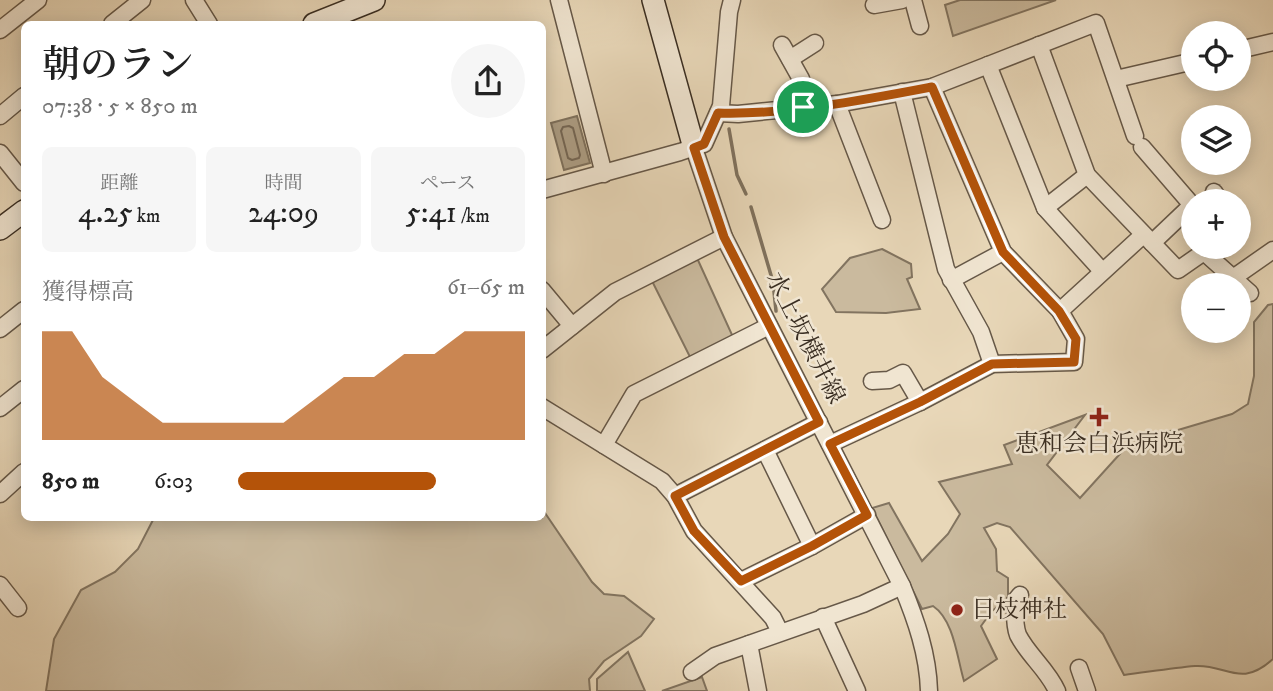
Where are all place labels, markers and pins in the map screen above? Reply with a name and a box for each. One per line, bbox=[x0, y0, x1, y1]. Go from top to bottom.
pin bbox=[773, 77, 833, 137]
marker: 恵和会白浜病院 bbox=[1089, 407, 1109, 427]
place label: 恵和会白浜病院 bbox=[1015, 429, 1183, 459]
place label: 日枝神社 bbox=[971, 595, 1067, 625]
marker: 日枝神社 bbox=[949, 602, 965, 618]

